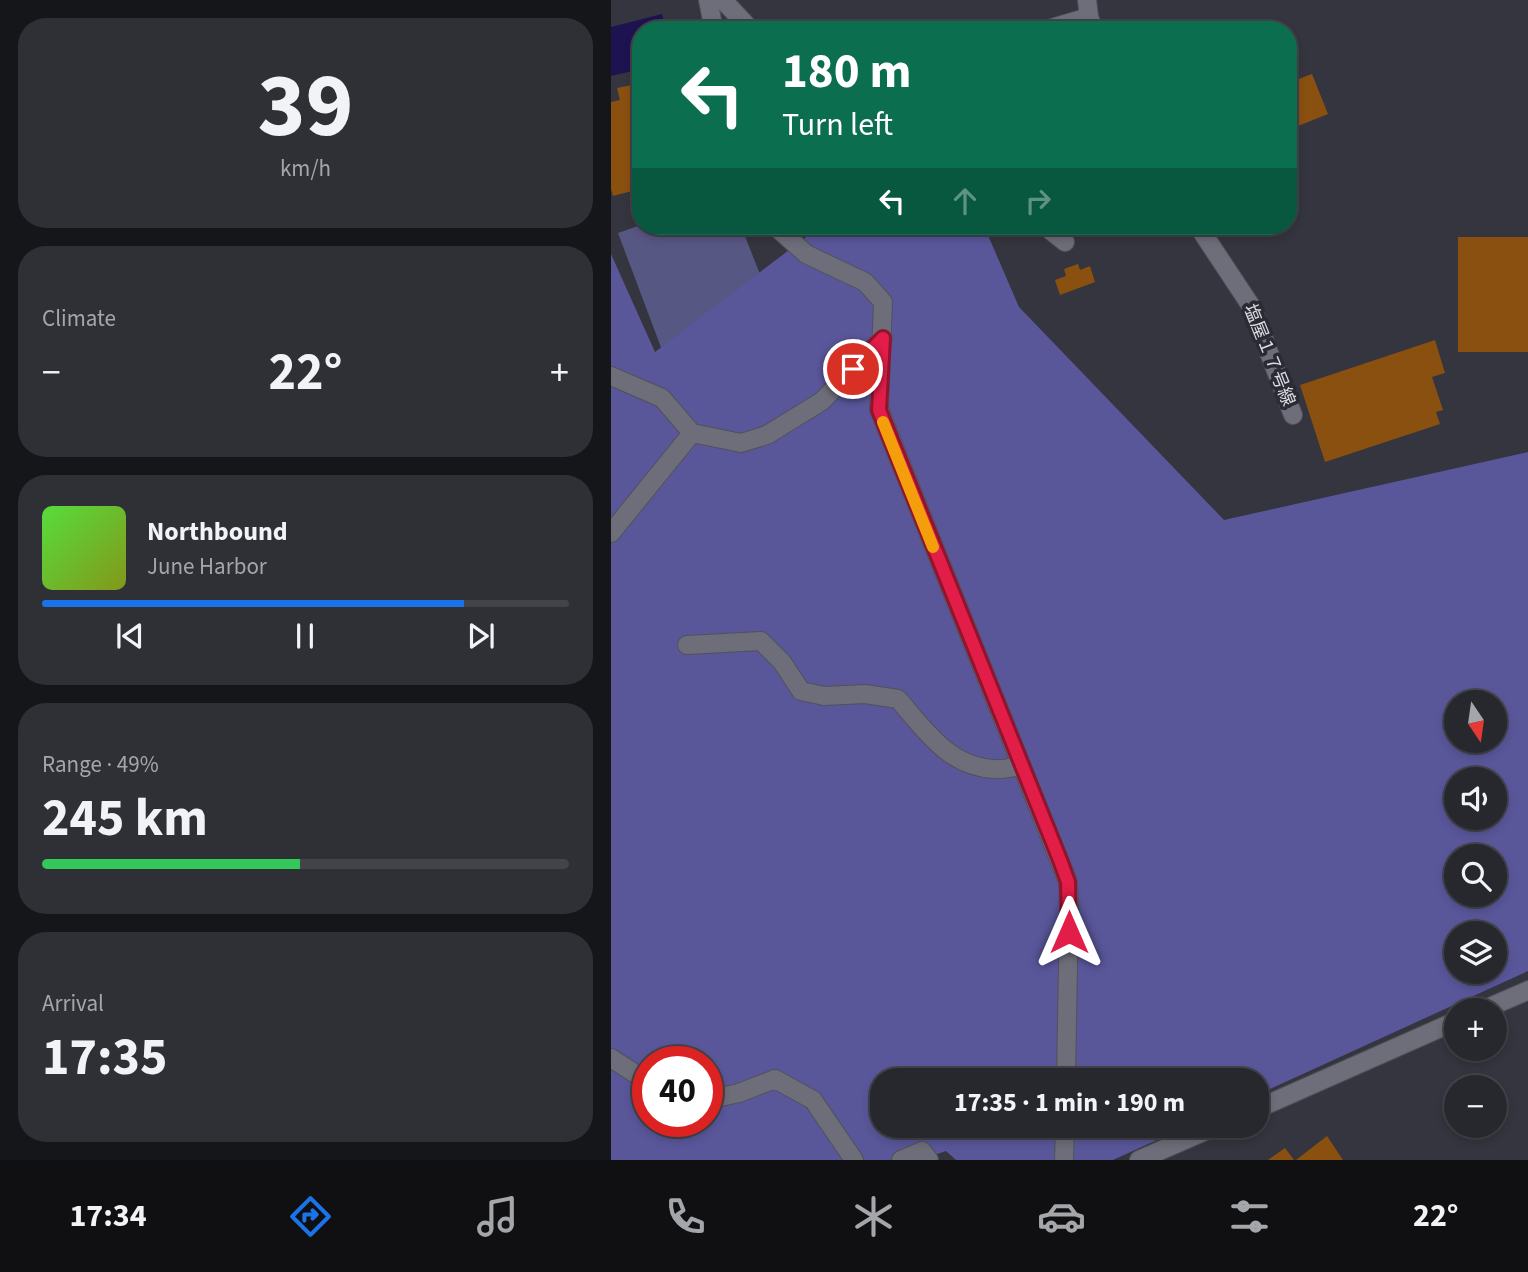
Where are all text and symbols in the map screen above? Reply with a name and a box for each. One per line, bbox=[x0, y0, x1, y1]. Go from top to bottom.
text: 180 m bbox=[782, 37, 911, 107]
text: 39 bbox=[257, 42, 354, 171]
icon: left bbox=[667, 49, 758, 140]
text: Turn left bbox=[782, 102, 893, 148]
text: km/h bbox=[280, 152, 331, 185]
icon: left bbox=[873, 182, 911, 220]
icon: ahead bbox=[946, 182, 984, 220]
icon: right bbox=[1019, 182, 1057, 220]
street label: 塩屋１７号線 bbox=[1237, 300, 1301, 410]
text: Climate bbox=[42, 302, 116, 335]
text: 22° bbox=[269, 336, 342, 410]
pin bbox=[823, 339, 883, 399]
text: − bbox=[42, 346, 61, 400]
text: + bbox=[550, 346, 569, 400]
icon: arrive bbox=[834, 350, 872, 388]
text: Northbound bbox=[147, 513, 288, 550]
text: June Harbor bbox=[147, 550, 267, 583]
icon: previous bbox=[111, 617, 149, 655]
icon: pause bbox=[286, 617, 324, 655]
icon: next bbox=[462, 617, 500, 655]
north arrow bbox=[1444, 690, 1507, 752]
map controls bbox=[1444, 690, 1507, 1138]
text: Range · 49% bbox=[42, 748, 159, 781]
button: sound bbox=[1444, 767, 1507, 830]
text: 245 km bbox=[42, 782, 208, 856]
button: search bbox=[1444, 844, 1507, 907]
position arrow bbox=[1032, 895, 1106, 969]
button: layers bbox=[1444, 921, 1507, 984]
text: Arrival bbox=[42, 987, 104, 1020]
button: + bbox=[1444, 998, 1507, 1061]
text: 17:35 bbox=[42, 1021, 167, 1095]
speed limit sign: 40 bbox=[632, 1046, 723, 1137]
button: − bbox=[1444, 1075, 1507, 1138]
text: 17:35 · 1 min · 190 m bbox=[954, 1084, 1185, 1121]
icon: directions bbox=[286, 1192, 335, 1241]
icon: music bbox=[473, 1192, 522, 1241]
icon: phone bbox=[661, 1192, 710, 1241]
icon: climate bbox=[849, 1192, 898, 1241]
icon: car bbox=[1037, 1192, 1086, 1241]
icon: filters bbox=[1225, 1192, 1274, 1241]
text: 17:34 bbox=[69, 1193, 147, 1239]
text: 22° bbox=[1413, 1193, 1458, 1239]

